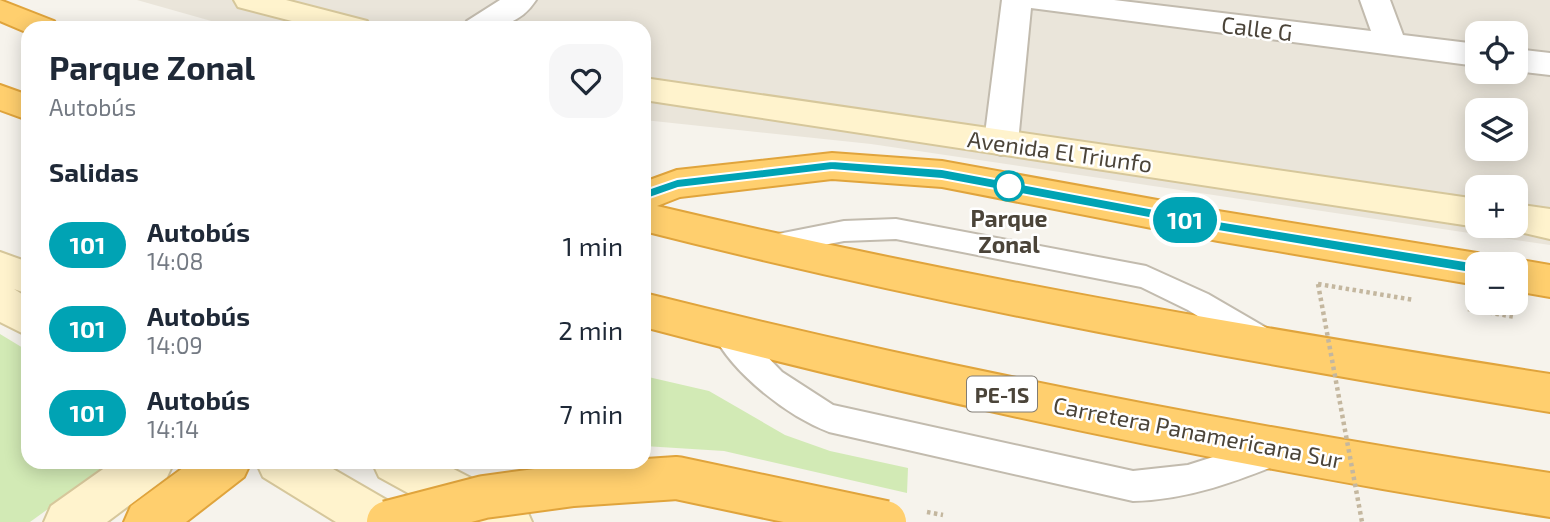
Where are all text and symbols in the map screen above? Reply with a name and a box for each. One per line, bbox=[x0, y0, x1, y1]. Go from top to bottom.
street label: Calle G bbox=[1220, 10, 1294, 46]
map controls bbox=[1465, 21, 1528, 315]
button: locate bbox=[1465, 21, 1528, 84]
button: heart bbox=[549, 44, 623, 118]
text: Parque Zonal bbox=[49, 47, 255, 87]
text: Autobús bbox=[49, 93, 136, 121]
button: layers bbox=[1465, 98, 1528, 161]
street label: Avenida El Triunfo bbox=[966, 124, 1154, 178]
text: Salidas bbox=[49, 156, 139, 187]
marker: Parque Zonal bbox=[994, 171, 1024, 201]
button: + bbox=[1465, 175, 1528, 238]
line badge: 101 bbox=[1145, 197, 1225, 243]
place label: Parque Zonal bbox=[970, 204, 1048, 258]
text: 101 bbox=[1167, 205, 1203, 234]
text: Autobús bbox=[147, 216, 250, 247]
text: 101 bbox=[70, 230, 105, 259]
text: 1 min bbox=[563, 230, 623, 261]
text: 14:08 bbox=[147, 247, 204, 275]
button: − bbox=[1465, 252, 1528, 315]
text: Autobús bbox=[147, 300, 250, 331]
text: 101 bbox=[70, 314, 105, 343]
text: 2 min bbox=[558, 314, 623, 345]
text: 14:09 bbox=[147, 331, 203, 359]
road number: PE-1S bbox=[967, 376, 1037, 412]
text: Autobús bbox=[147, 384, 250, 415]
street label: Carretera Panamericana Sur bbox=[1051, 390, 1345, 474]
text: 101 bbox=[70, 398, 105, 427]
text: 7 min bbox=[560, 398, 623, 429]
text: 14:14 bbox=[147, 415, 199, 443]

